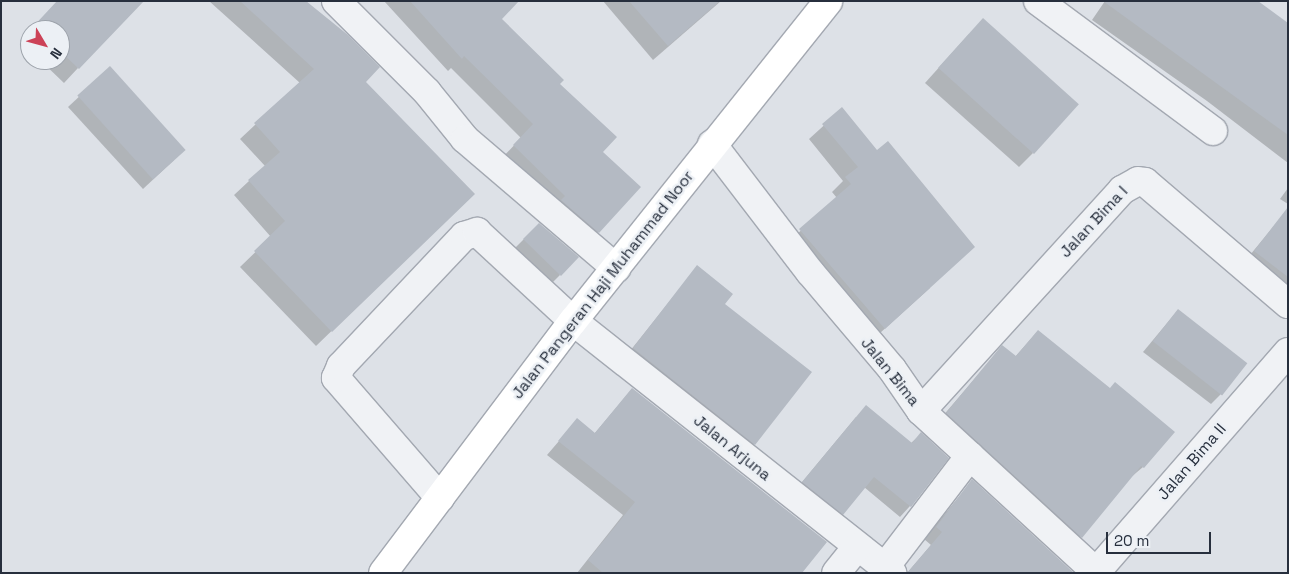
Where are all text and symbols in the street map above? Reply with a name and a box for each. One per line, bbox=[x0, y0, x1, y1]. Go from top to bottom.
north arrow bbox=[20, 20, 70, 70]
text: N bbox=[46, 44, 66, 63]
street label: Jalan Pangeran Haji Muhammad Noor bbox=[508, 167, 698, 403]
street label: Jalan Bima I bbox=[1056, 182, 1132, 262]
street label: Jalan Bima bbox=[856, 334, 924, 410]
street label: Jalan Arjuna bbox=[689, 411, 775, 485]
street label: Jalan Bima II bbox=[1154, 420, 1230, 504]
scale bar bbox=[1109, 522, 1214, 554]
text: 20 m bbox=[1114, 531, 1149, 550]

